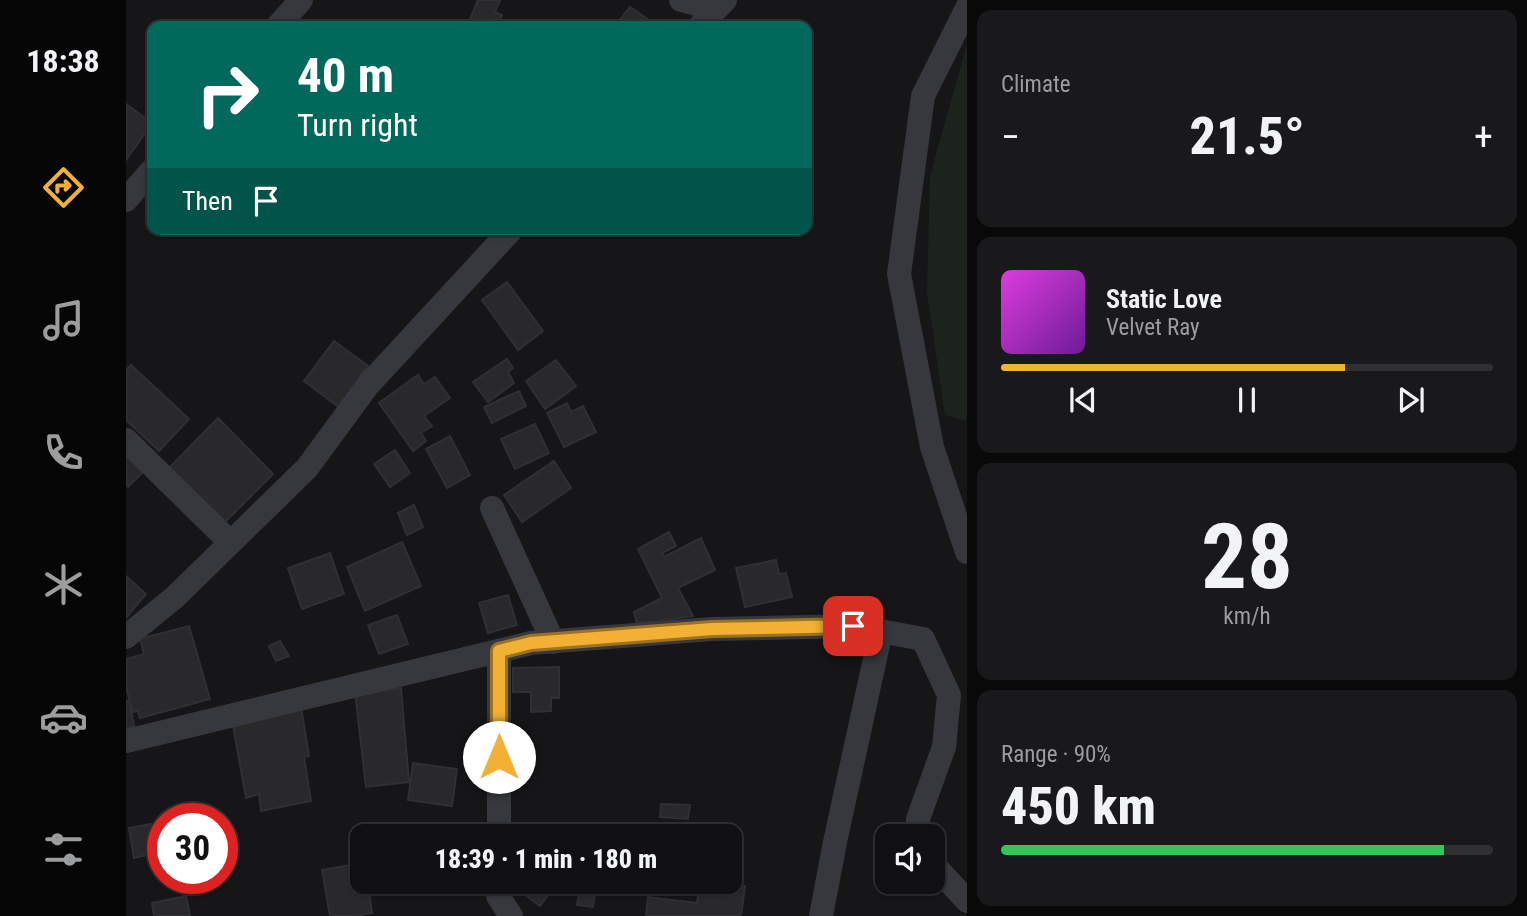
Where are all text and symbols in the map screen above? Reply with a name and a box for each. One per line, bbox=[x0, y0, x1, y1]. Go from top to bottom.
text: 18:38 bbox=[26, 42, 100, 80]
text: 40 m bbox=[297, 47, 394, 104]
icon: right bbox=[182, 49, 273, 140]
text: Climate bbox=[1001, 71, 1071, 98]
text: Turn right bbox=[297, 106, 418, 144]
text: 21.5° bbox=[1189, 106, 1305, 167]
text: − bbox=[1001, 115, 1020, 159]
text: + bbox=[1474, 115, 1493, 159]
icon: directions bbox=[39, 163, 88, 212]
icon: arrive bbox=[247, 182, 285, 220]
text: Then bbox=[182, 186, 233, 216]
text: Static Love bbox=[1106, 284, 1222, 314]
icon: music bbox=[39, 296, 88, 345]
text: Velvet Ray bbox=[1106, 314, 1200, 341]
icon: previous bbox=[1064, 381, 1102, 419]
icon: pause bbox=[1228, 381, 1266, 419]
icon: next bbox=[1392, 381, 1430, 419]
icon: phone bbox=[39, 428, 88, 477]
text: 28 bbox=[1201, 504, 1293, 610]
icon: climate bbox=[39, 560, 88, 609]
pin bbox=[823, 596, 883, 656]
text: km/h bbox=[1223, 603, 1271, 630]
icon: arrive bbox=[834, 607, 872, 645]
icon: car bbox=[39, 693, 88, 742]
position arrow bbox=[462, 720, 536, 794]
text: Range · 90% bbox=[1001, 741, 1111, 768]
text: 450 km bbox=[1001, 776, 1156, 837]
speed limit sign: 30 bbox=[147, 803, 238, 894]
map controls bbox=[875, 824, 945, 894]
button: sound bbox=[875, 824, 945, 894]
icon: filters bbox=[39, 825, 88, 874]
text: 18:39 · 1 min · 180 m bbox=[435, 844, 657, 874]

